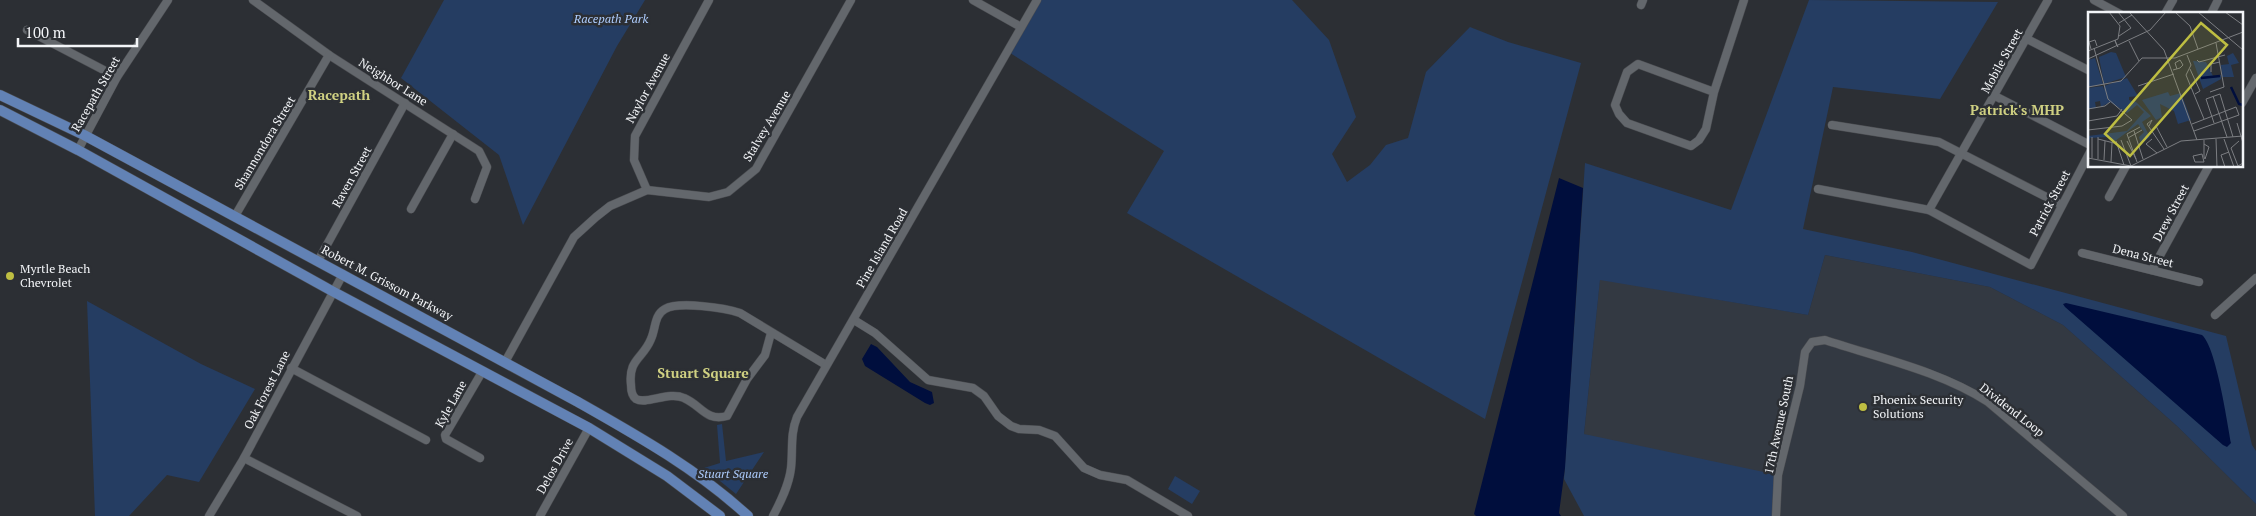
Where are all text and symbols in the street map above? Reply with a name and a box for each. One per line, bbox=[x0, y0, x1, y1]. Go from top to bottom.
park label: Racepath Park bbox=[573, 11, 648, 26]
inset map bbox=[2088, 12, 2244, 168]
scale bar bbox=[18, 15, 136, 47]
text: 100 m bbox=[25, 22, 66, 42]
street label: Mobile Street bbox=[1978, 25, 2026, 96]
street label: Naylor Avenue bbox=[622, 50, 673, 125]
street label: Racepath Street bbox=[68, 53, 123, 134]
street label: Neighbor Lane bbox=[356, 54, 430, 109]
district label: Racepath bbox=[308, 85, 370, 104]
street label: Stalvey Avenue bbox=[739, 87, 794, 164]
street label: Shannondora Street bbox=[231, 93, 299, 192]
district label: Patrick's MHP bbox=[1970, 100, 2064, 119]
street label: Raven Street bbox=[329, 143, 375, 210]
street label: Patrick Street bbox=[2026, 167, 2073, 238]
street label: Drew Street bbox=[2149, 181, 2192, 244]
street label: Pine Island Road bbox=[853, 205, 911, 290]
street label: Dena Street bbox=[2111, 241, 2176, 271]
street label: Robert M. Grissom Parkway bbox=[319, 242, 456, 324]
place label: Myrtle Beach Chevrolet bbox=[20, 261, 90, 290]
marker: Myrtle Beach Chevrolet bbox=[4, 270, 16, 282]
street label: Oak Forest Lane bbox=[240, 348, 293, 432]
district label: Stuart Square bbox=[657, 363, 749, 382]
street label: 17th Avenue South bbox=[1761, 374, 1796, 475]
street label: Kyle Lane bbox=[432, 378, 470, 430]
street label: Dividend Loop bbox=[1977, 380, 2048, 440]
place label: Phoenix Security Solutions bbox=[1873, 392, 1964, 421]
marker: Phoenix Security Solutions bbox=[1857, 401, 1869, 413]
street label: Delos Drive bbox=[533, 435, 576, 496]
park label: Stuart Square bbox=[698, 466, 769, 481]

